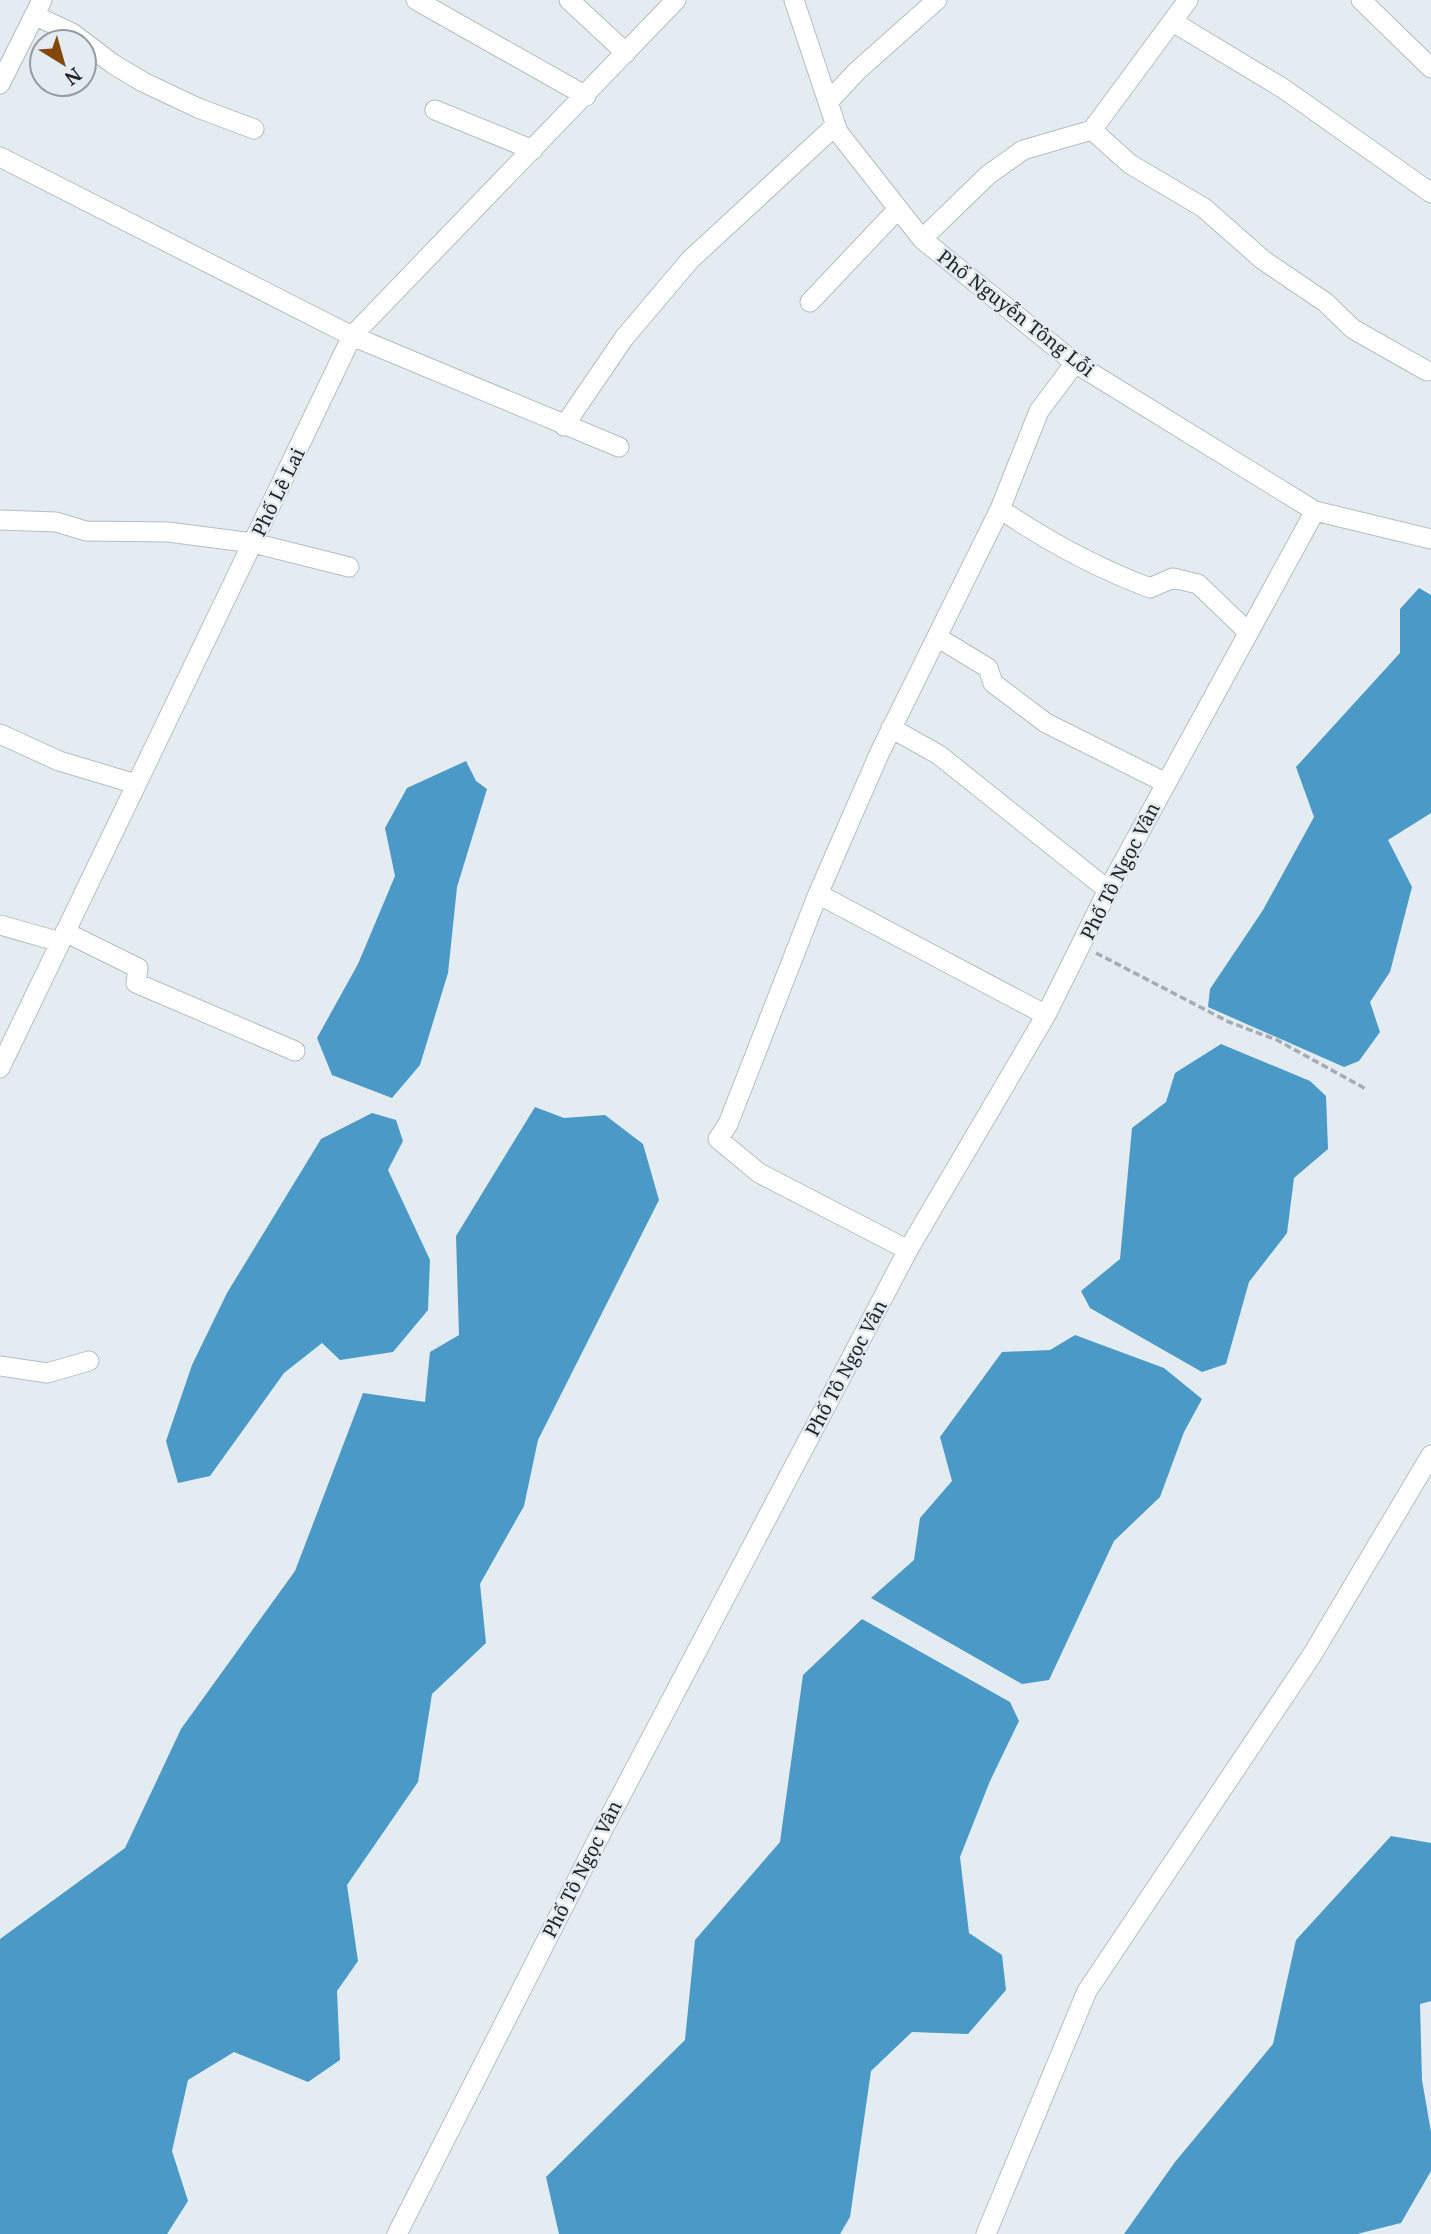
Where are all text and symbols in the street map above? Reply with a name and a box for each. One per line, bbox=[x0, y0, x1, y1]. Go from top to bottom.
north arrow bbox=[28, 28, 98, 98]
text: N bbox=[59, 62, 87, 91]
street label: Phố Nguyễn Tông Lỗi bbox=[932, 244, 1100, 382]
street label: Phố Lê Lai bbox=[245, 444, 311, 540]
street label: Phố Tô Ngọc Vân bbox=[1074, 798, 1166, 944]
street label: Phố Tô Ngọc Vân bbox=[799, 1295, 893, 1441]
street label: Phố Tô Ngọc Vân bbox=[536, 1796, 628, 1942]

